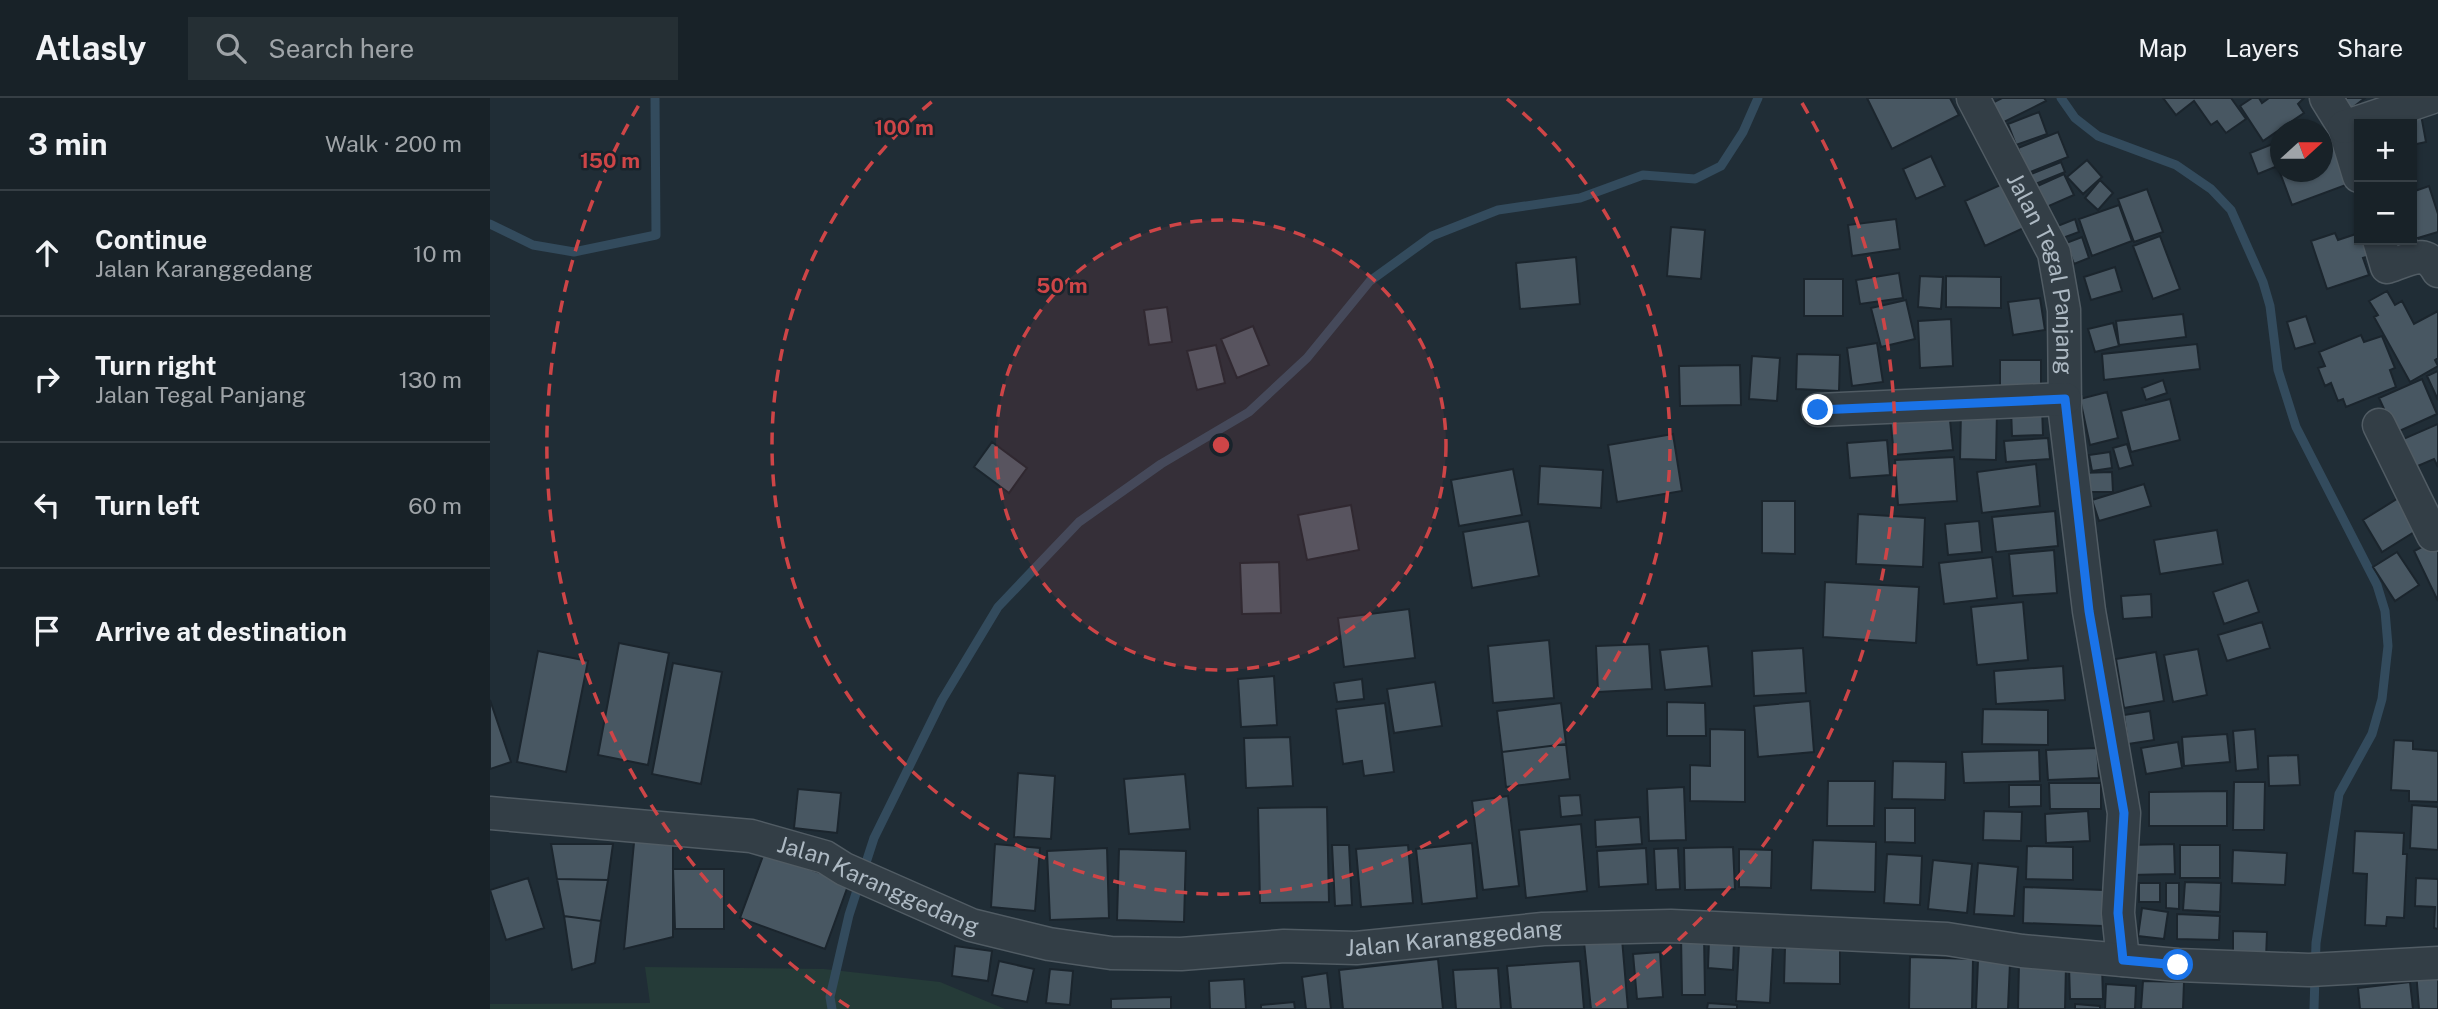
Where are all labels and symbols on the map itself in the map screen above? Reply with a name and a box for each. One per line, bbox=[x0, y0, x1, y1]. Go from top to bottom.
text: 100 m bbox=[874, 115, 934, 140]
north arrow bbox=[2270, 119, 2333, 182]
text: 150 m bbox=[580, 148, 640, 173]
street label: Jalan Tegal Panjang bbox=[2001, 168, 2079, 375]
text: 50 m bbox=[1036, 273, 1088, 298]
route end bbox=[1802, 394, 1833, 425]
centre of rings bbox=[1209, 433, 1233, 457]
street label: Jalan Karanggedang bbox=[774, 830, 982, 939]
street label: Jalan Karanggedang bbox=[1345, 915, 1563, 961]
route start bbox=[2162, 949, 2193, 980]

